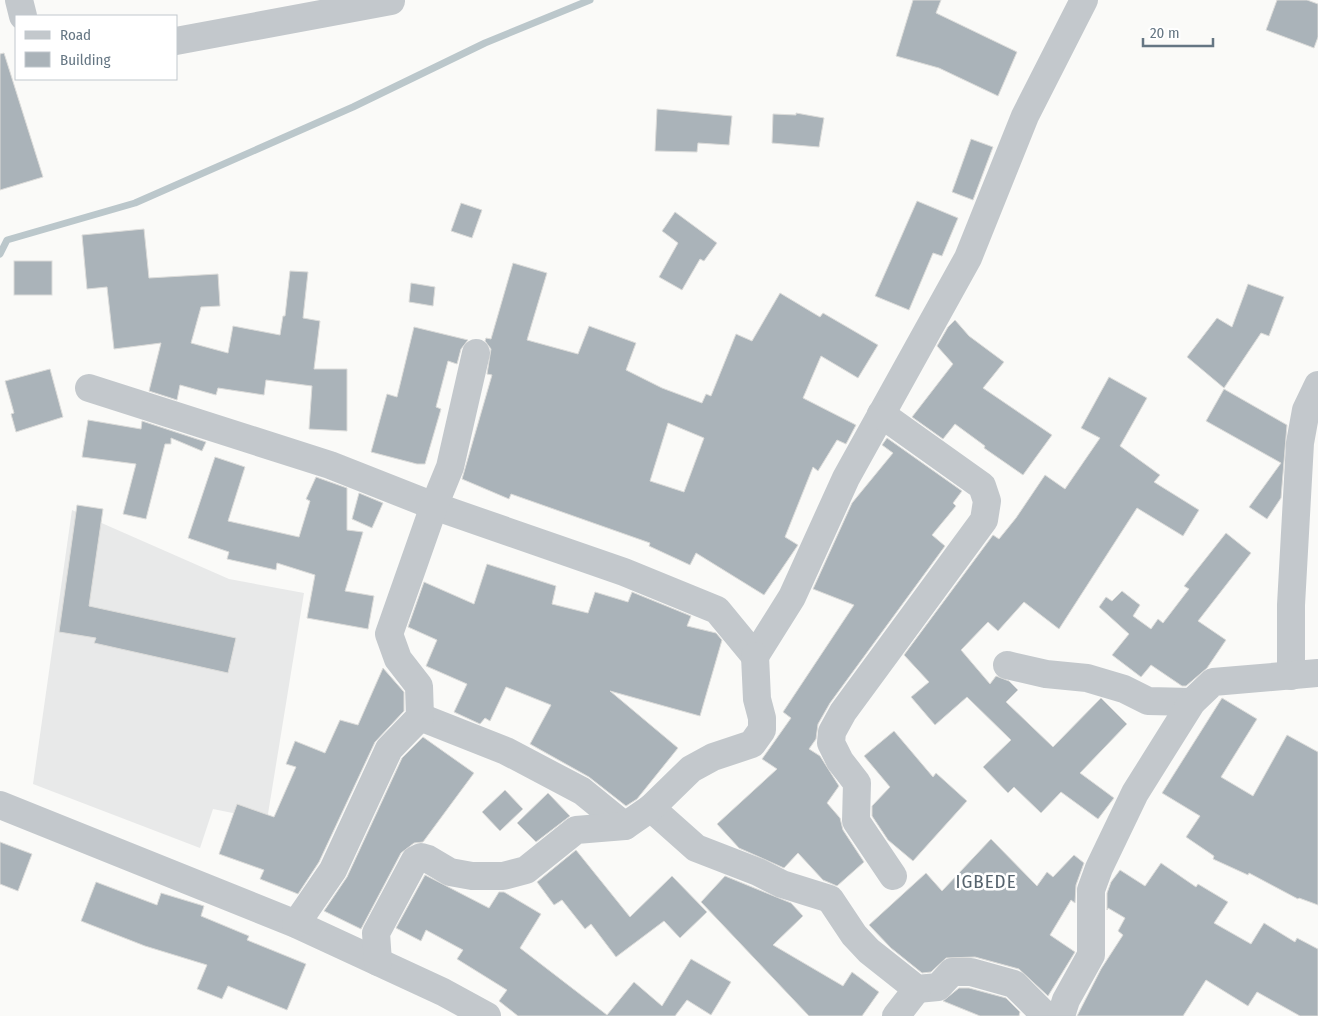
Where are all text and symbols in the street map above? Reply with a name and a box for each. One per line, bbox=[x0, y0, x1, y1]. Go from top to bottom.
legend bbox=[15, 15, 178, 80]
scale bar bbox=[1143, 15, 1213, 47]
text: 20 m bbox=[1150, 24, 1180, 42]
text: Road bbox=[60, 26, 91, 44]
text: Building bbox=[60, 51, 111, 69]
district label: IGBEDE bbox=[955, 870, 1017, 893]

